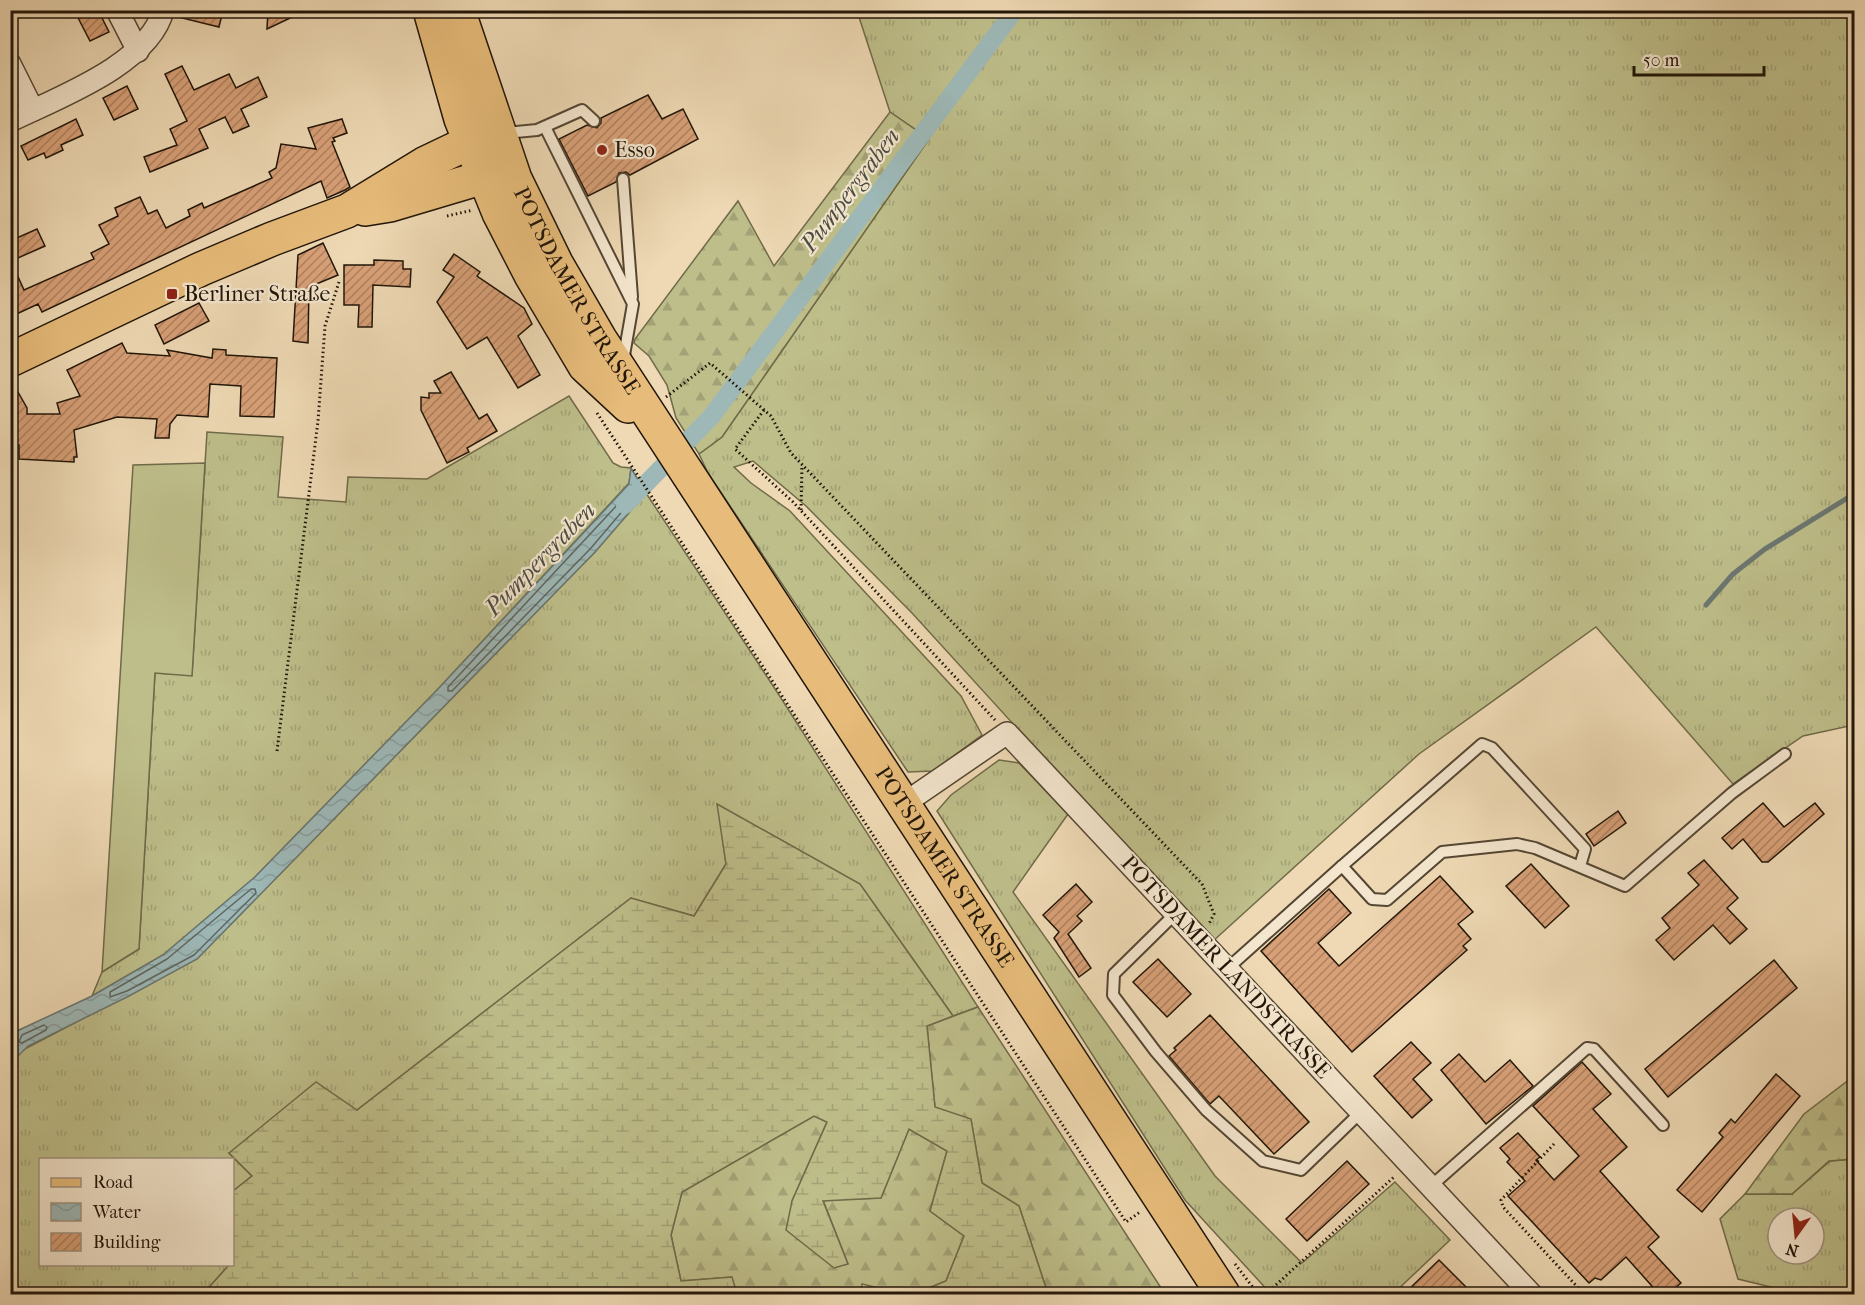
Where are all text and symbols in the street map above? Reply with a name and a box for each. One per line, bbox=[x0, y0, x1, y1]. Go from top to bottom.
scale bar bbox=[1634, 39, 1764, 77]
text: 50 m bbox=[1643, 50, 1680, 71]
water label: Pumpergraben bbox=[794, 123, 906, 258]
place label: Esso bbox=[614, 137, 655, 163]
marker: Esso bbox=[595, 143, 609, 157]
street label: POTSDAMER STRASSE bbox=[508, 183, 646, 399]
place label: Berliner Straße bbox=[184, 281, 330, 307]
marker: Berliner Straße bbox=[165, 287, 179, 301]
water label: Pumpergraben bbox=[478, 496, 601, 622]
street label: POTSDAMER STRASSE bbox=[869, 762, 1019, 972]
street label: POTSDAMER LANDSTRASSE bbox=[1116, 850, 1336, 1084]
legend bbox=[39, 1158, 234, 1266]
text: Road bbox=[93, 1172, 133, 1193]
text: Water bbox=[92, 1202, 141, 1223]
north arrow bbox=[1766, 1206, 1826, 1266]
text: Building bbox=[93, 1232, 161, 1253]
text: N bbox=[1783, 1239, 1801, 1261]

